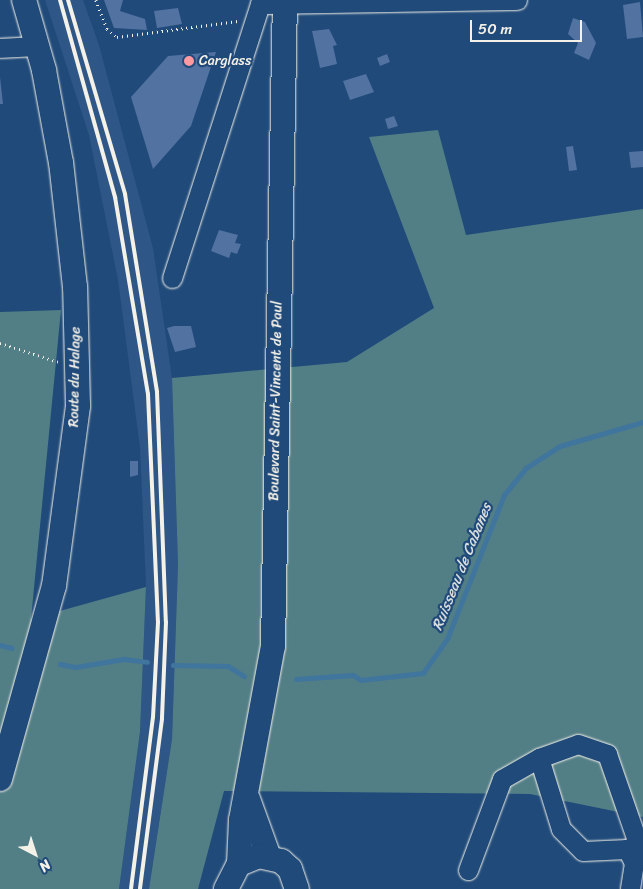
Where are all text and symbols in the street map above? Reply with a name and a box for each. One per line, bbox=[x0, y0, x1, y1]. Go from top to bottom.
scale bar bbox=[473, 10, 586, 42]
text: 50 m bbox=[478, 16, 512, 42]
place label: Carglass bbox=[199, 53, 251, 69]
marker: Carglass bbox=[183, 55, 195, 67]
street label: Boulevard Saint-Vincent de Paul bbox=[266, 301, 286, 501]
street label: Route du Halage bbox=[66, 327, 84, 427]
water label: Ruisseau de Cabanes bbox=[428, 501, 496, 633]
north arrow bbox=[10, 829, 60, 879]
text: N bbox=[33, 853, 57, 879]

